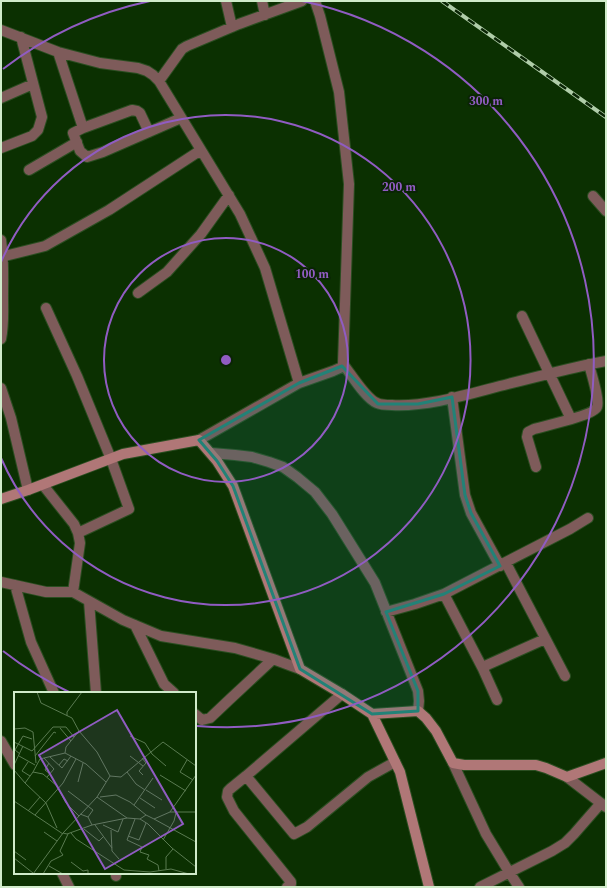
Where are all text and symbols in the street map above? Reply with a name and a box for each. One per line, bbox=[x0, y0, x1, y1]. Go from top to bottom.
text: 300 m bbox=[469, 92, 503, 111]
text: 200 m bbox=[382, 178, 416, 197]
text: 100 m bbox=[295, 265, 329, 284]
centre of rings bbox=[219, 353, 233, 367]
inset map bbox=[14, 692, 196, 874]

